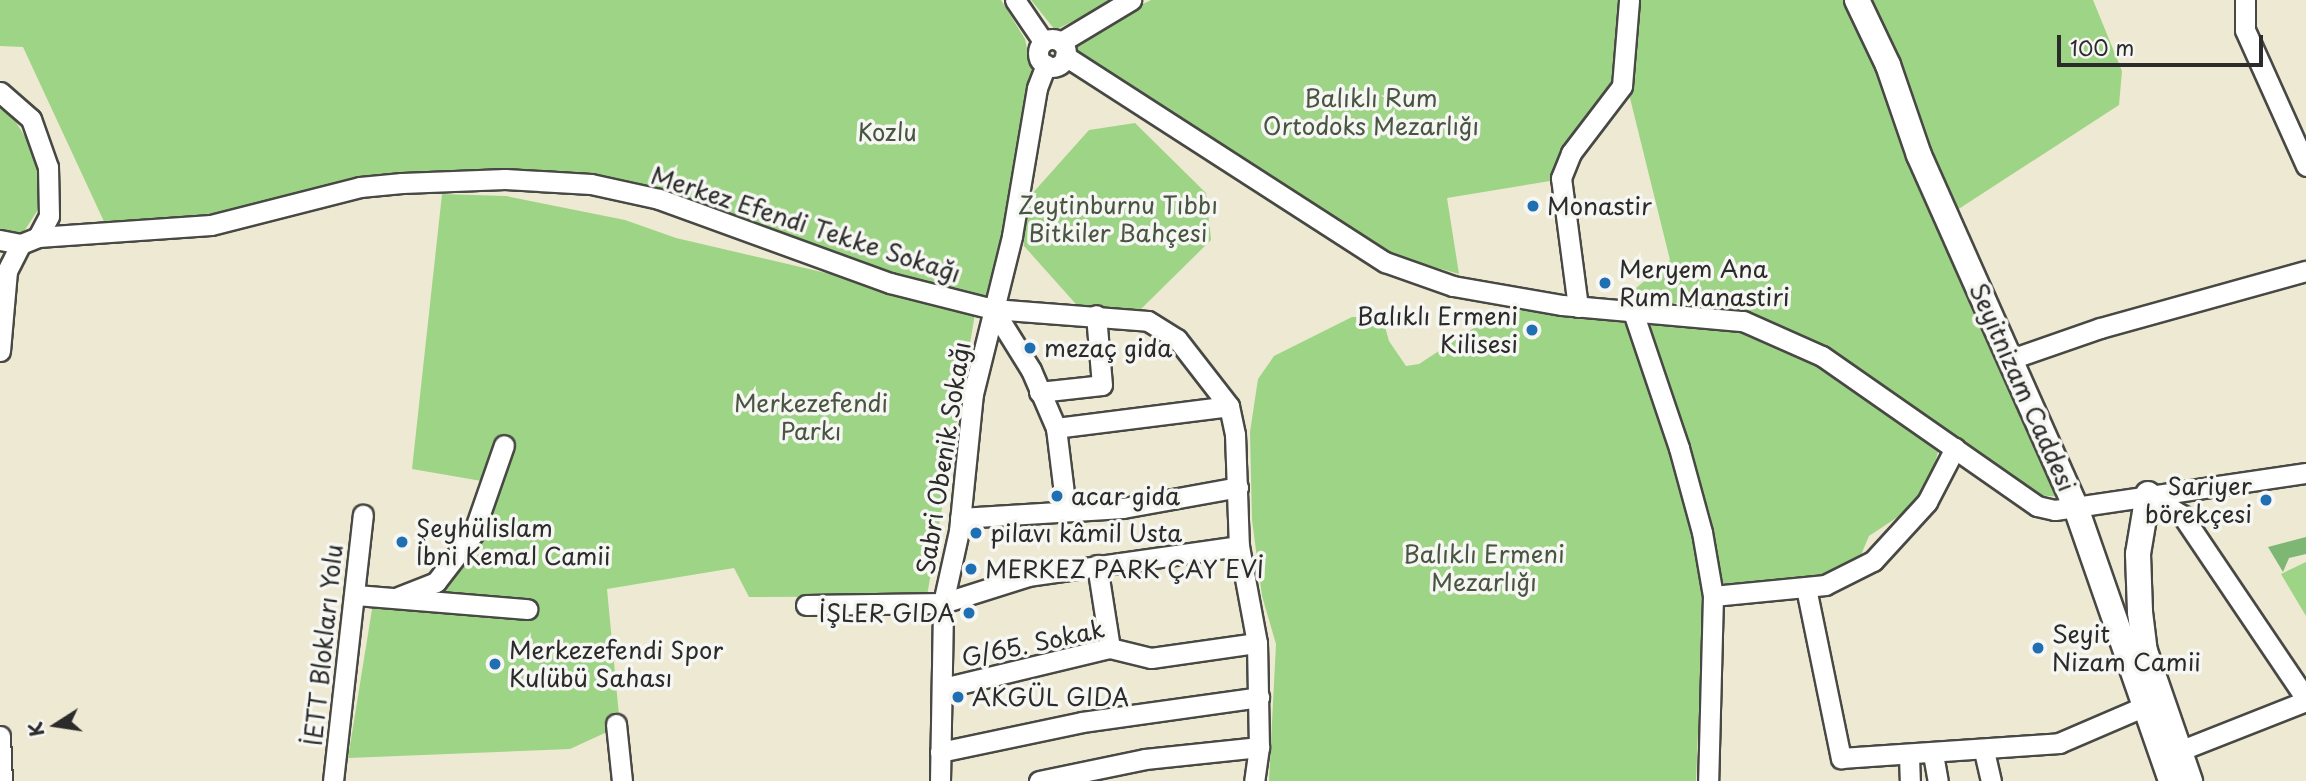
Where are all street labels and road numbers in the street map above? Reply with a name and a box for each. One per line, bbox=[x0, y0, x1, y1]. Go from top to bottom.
street label: Merkez Efendi Tekke Sokağı bbox=[647, 160, 965, 288]
street label: Seyitnizam Caddesi bbox=[1964, 278, 2082, 496]
street label: Sabri Obenik Sokağı bbox=[910, 340, 976, 576]
street label: İETT Blokları Yolu bbox=[298, 542, 348, 748]
street label: G/65. Sokak bbox=[959, 614, 1107, 672]

